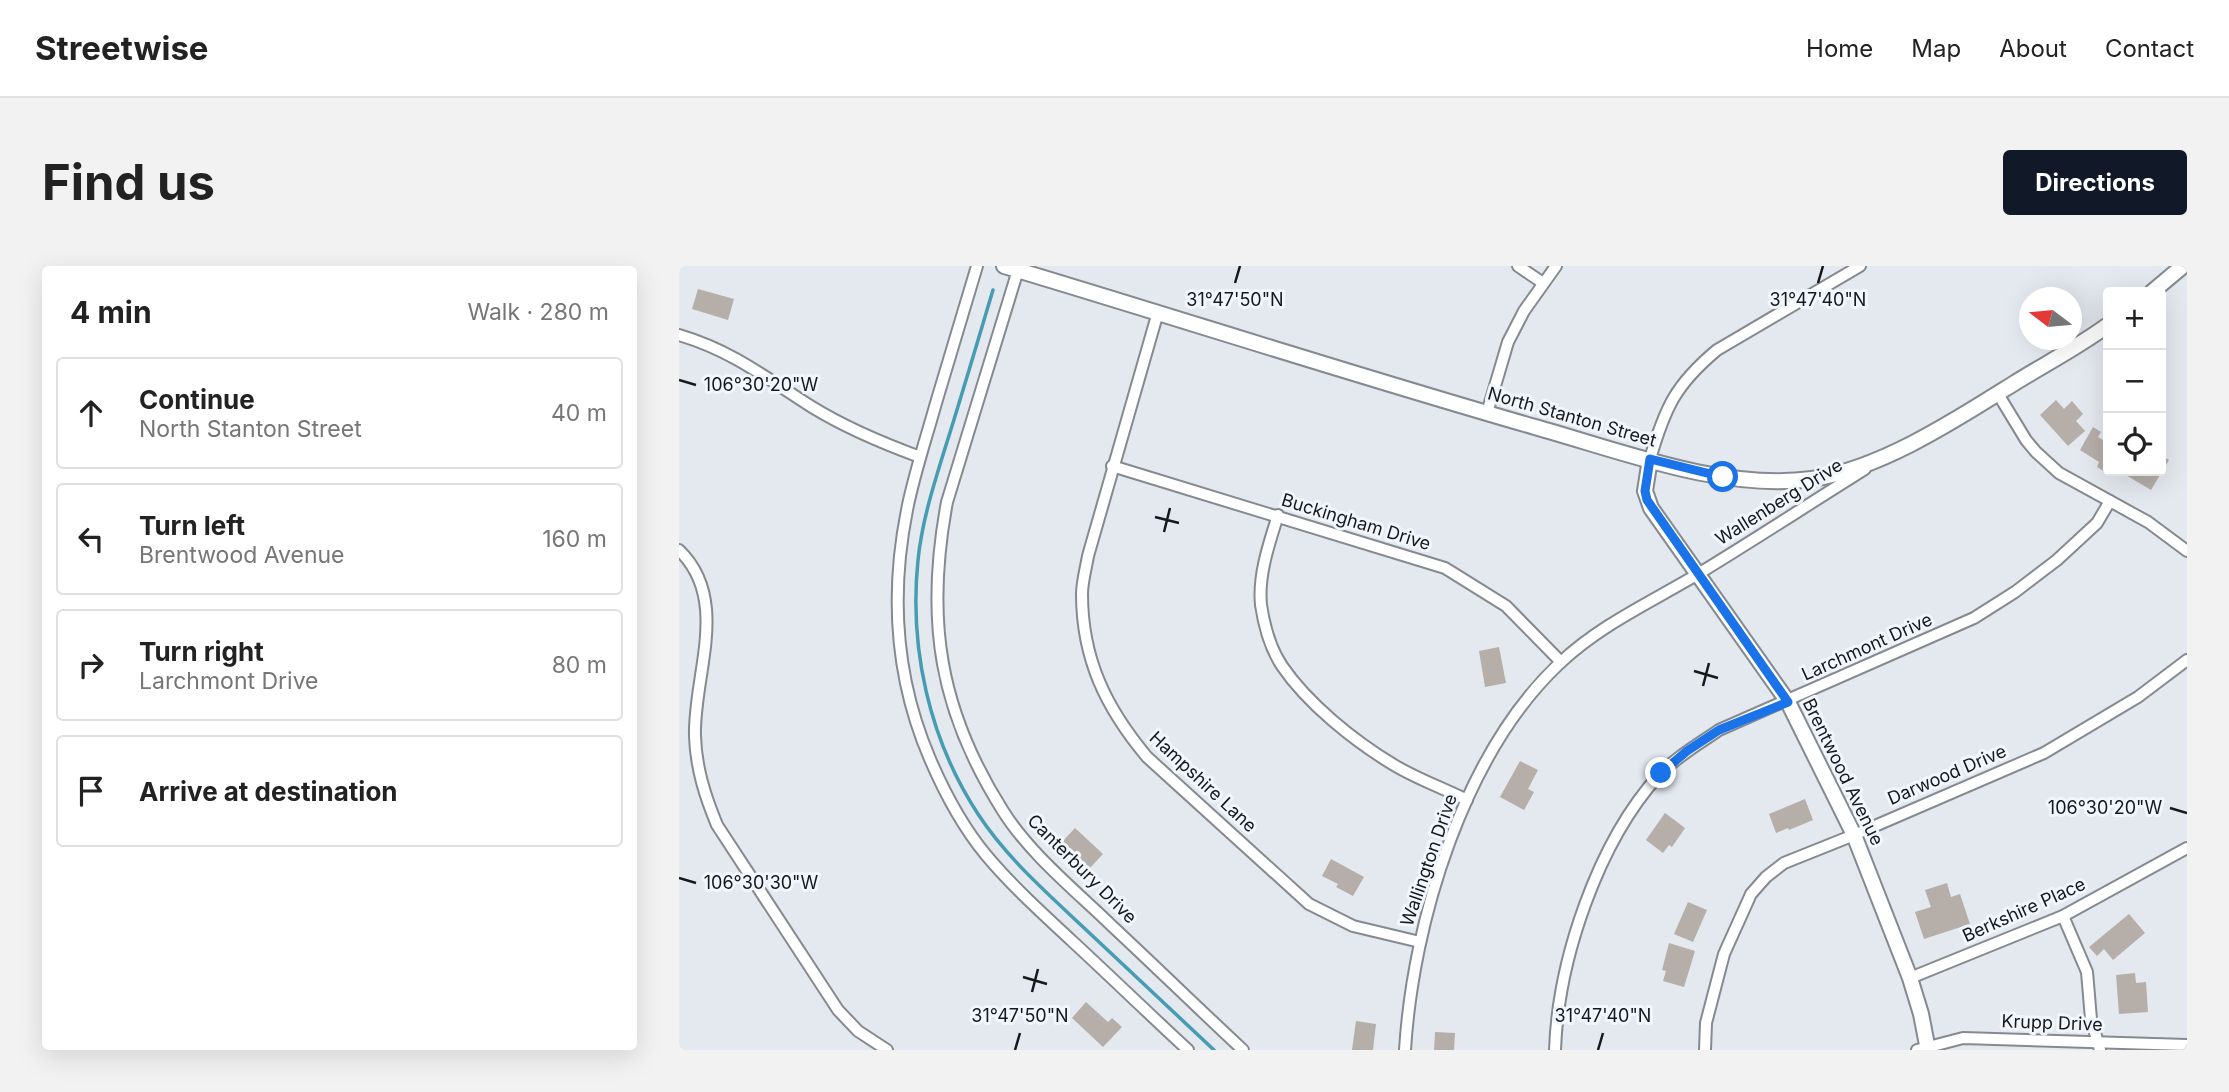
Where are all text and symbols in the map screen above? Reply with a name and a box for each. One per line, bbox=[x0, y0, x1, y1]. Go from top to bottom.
text: Streetwise bbox=[35, 28, 209, 68]
text: Home bbox=[1806, 34, 1873, 63]
text: Map bbox=[1911, 34, 1961, 63]
text: About bbox=[1999, 34, 2067, 63]
text: Contact bbox=[2105, 34, 2194, 63]
button: Directions bbox=[2003, 150, 2187, 215]
text: Find us bbox=[42, 153, 215, 212]
north arrow bbox=[2019, 287, 2082, 350]
map controls bbox=[2103, 287, 2166, 476]
button: + bbox=[2103, 287, 2166, 350]
text: 31°47'50"N bbox=[1186, 289, 1284, 310]
text: 31°47'40"N bbox=[1770, 289, 1866, 310]
text: 4 min bbox=[70, 294, 152, 330]
text: Walk · 280 m bbox=[467, 298, 609, 326]
button: − bbox=[2103, 350, 2166, 413]
text: 106°30'20"W bbox=[704, 374, 818, 395]
street label: North Stanton Street bbox=[1485, 382, 1659, 451]
text: Continue bbox=[139, 384, 255, 415]
icon: ahead bbox=[72, 394, 110, 432]
text: 40 m bbox=[551, 399, 607, 427]
button: locate bbox=[2103, 413, 2166, 476]
text: North Stanton Street bbox=[139, 415, 362, 443]
street label: Wallenberg Drive bbox=[1711, 454, 1846, 549]
route start bbox=[1707, 461, 1738, 492]
street label: Buckingham Drive bbox=[1279, 489, 1433, 554]
text: Turn left bbox=[139, 510, 245, 541]
icon: left bbox=[72, 520, 110, 558]
text: 160 m bbox=[542, 525, 607, 553]
text: Brentwood Avenue bbox=[139, 541, 345, 569]
street label: Larchmont Drive bbox=[1798, 608, 1935, 685]
text: Turn right bbox=[139, 636, 264, 667]
icon: right bbox=[72, 646, 110, 684]
text: 80 m bbox=[552, 651, 607, 679]
text: Larchmont Drive bbox=[139, 667, 319, 695]
street label: Brentwood Avenue bbox=[1799, 695, 1888, 849]
street label: Hampshire Lane bbox=[1146, 727, 1261, 836]
street label: Darwood Drive bbox=[1884, 740, 2009, 809]
route end bbox=[1645, 757, 1676, 788]
icon: arrive bbox=[72, 772, 110, 810]
text: Arrive at destination bbox=[139, 776, 398, 807]
street label: Wallington Drive bbox=[1396, 791, 1461, 929]
text: 106°30'20"W bbox=[2048, 797, 2162, 818]
street label: Canterbury Drive bbox=[1023, 810, 1141, 928]
text: 106°30'30"W bbox=[704, 872, 819, 893]
street label: Berkshire Place bbox=[1959, 873, 2089, 946]
text: 31°47'50"N bbox=[971, 1005, 1069, 1026]
text: 31°47'40"N bbox=[1555, 1005, 1651, 1026]
street label: Krupp Drive bbox=[2001, 1010, 2103, 1035]

